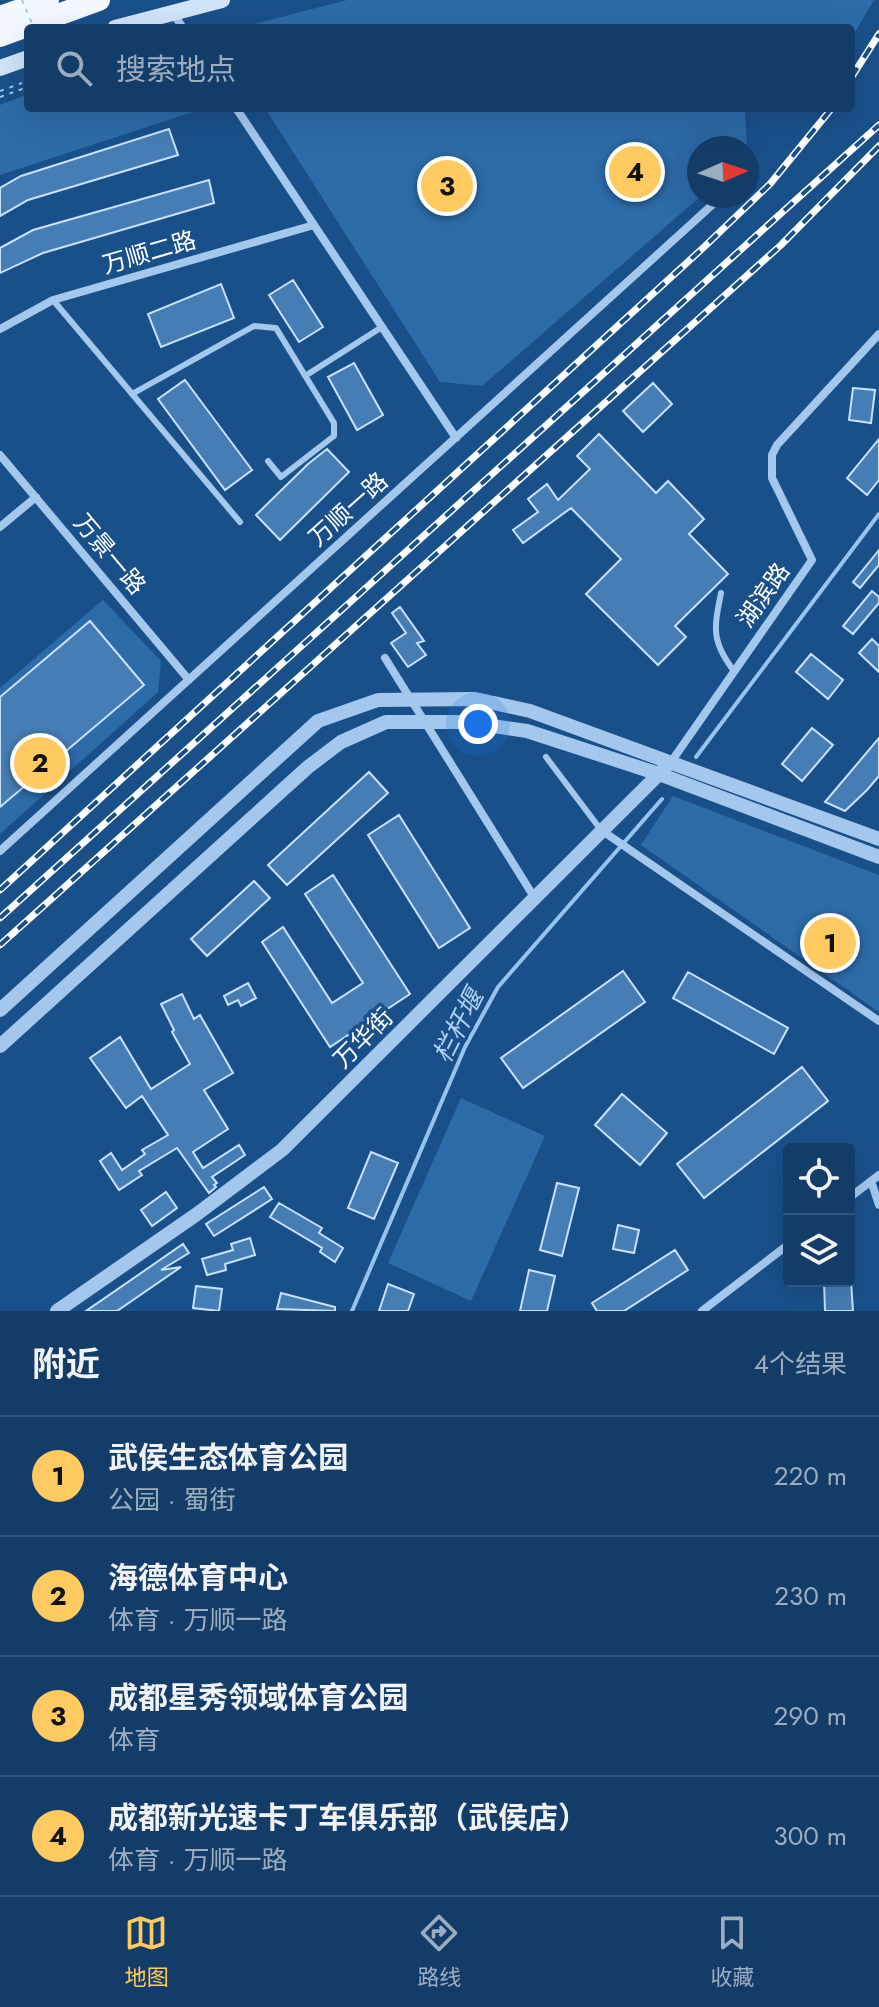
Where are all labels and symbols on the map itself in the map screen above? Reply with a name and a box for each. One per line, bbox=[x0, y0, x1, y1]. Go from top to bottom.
north arrow bbox=[687, 136, 759, 208]
pin: 4 bbox=[609, 142, 661, 202]
pin: 3 bbox=[421, 156, 473, 216]
street label: 万顺二路 bbox=[98, 222, 200, 282]
street label: 万顺一路 bbox=[301, 464, 395, 554]
street label: 万景一路 bbox=[66, 506, 154, 602]
street label: 湖滨路 bbox=[728, 555, 798, 635]
your location bbox=[458, 704, 498, 744]
pin: 2 bbox=[14, 733, 66, 793]
pin: 1 bbox=[804, 913, 856, 973]
water label: 栏杆堰 bbox=[423, 979, 494, 1069]
street label: 万华街 bbox=[325, 1000, 401, 1076]

